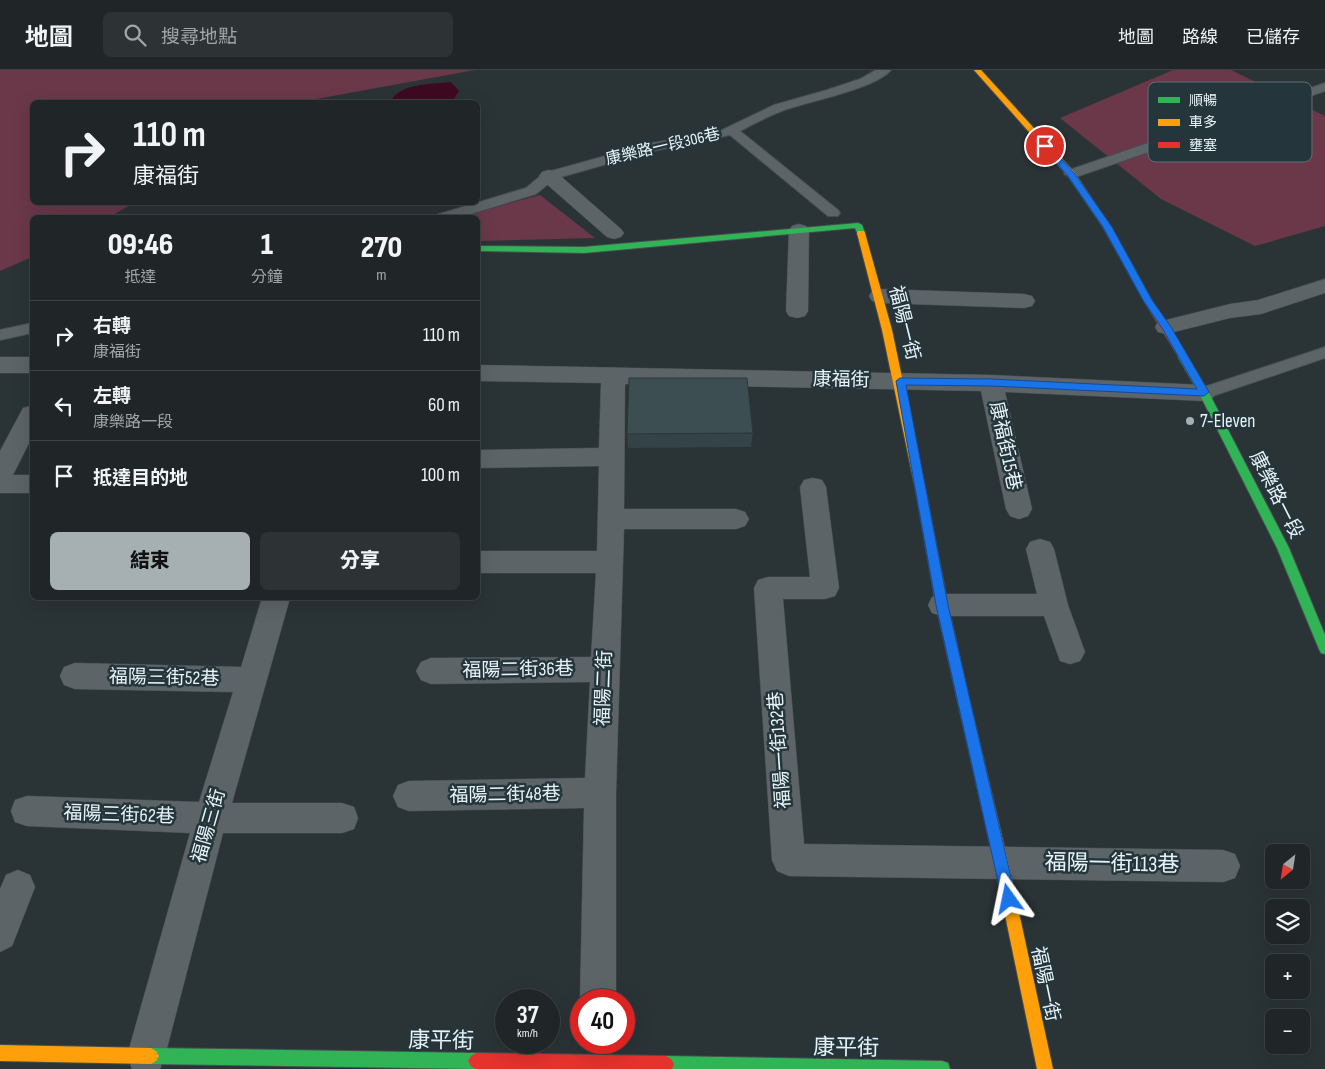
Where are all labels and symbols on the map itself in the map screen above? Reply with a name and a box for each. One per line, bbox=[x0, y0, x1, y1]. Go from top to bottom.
legend bbox=[1148, 82, 1312, 162]
text: 順暢 bbox=[1189, 92, 1217, 109]
text: 車多 bbox=[1189, 114, 1217, 131]
street label: 康樂路一段306巷 bbox=[604, 125, 722, 169]
pin bbox=[1024, 125, 1066, 167]
text: 壅塞 bbox=[1189, 137, 1217, 154]
street label: 福陽一街 bbox=[884, 283, 924, 363]
street label: 康福街 bbox=[812, 368, 870, 392]
street label: 康福街15巷 bbox=[984, 399, 1026, 493]
place label: 7-Eleven bbox=[1200, 410, 1255, 433]
marker: 7-Eleven bbox=[1184, 415, 1196, 427]
street label: 康樂路一段 bbox=[1244, 447, 1308, 543]
street label: 福陽二街 bbox=[591, 650, 617, 726]
street label: 福陽二街36巷 bbox=[462, 658, 574, 682]
street label: 福陽三街52巷 bbox=[109, 666, 219, 690]
street label: 福陽一街132巷 bbox=[764, 691, 796, 809]
street label: 福陽二街48巷 bbox=[449, 783, 561, 807]
street label: 福陽三街 bbox=[187, 786, 231, 866]
street label: 福陽三街62巷 bbox=[63, 802, 175, 828]
north arrow bbox=[1265, 844, 1310, 889]
street label: 福陽一街113巷 bbox=[1044, 849, 1180, 879]
position arrow bbox=[982, 872, 1034, 924]
street label: 福陽一街 bbox=[1026, 944, 1064, 1024]
speed limit sign: 40 bbox=[570, 989, 635, 1054]
street label: 康平街 bbox=[408, 1027, 474, 1055]
street label: 康平街 bbox=[813, 1034, 879, 1062]

